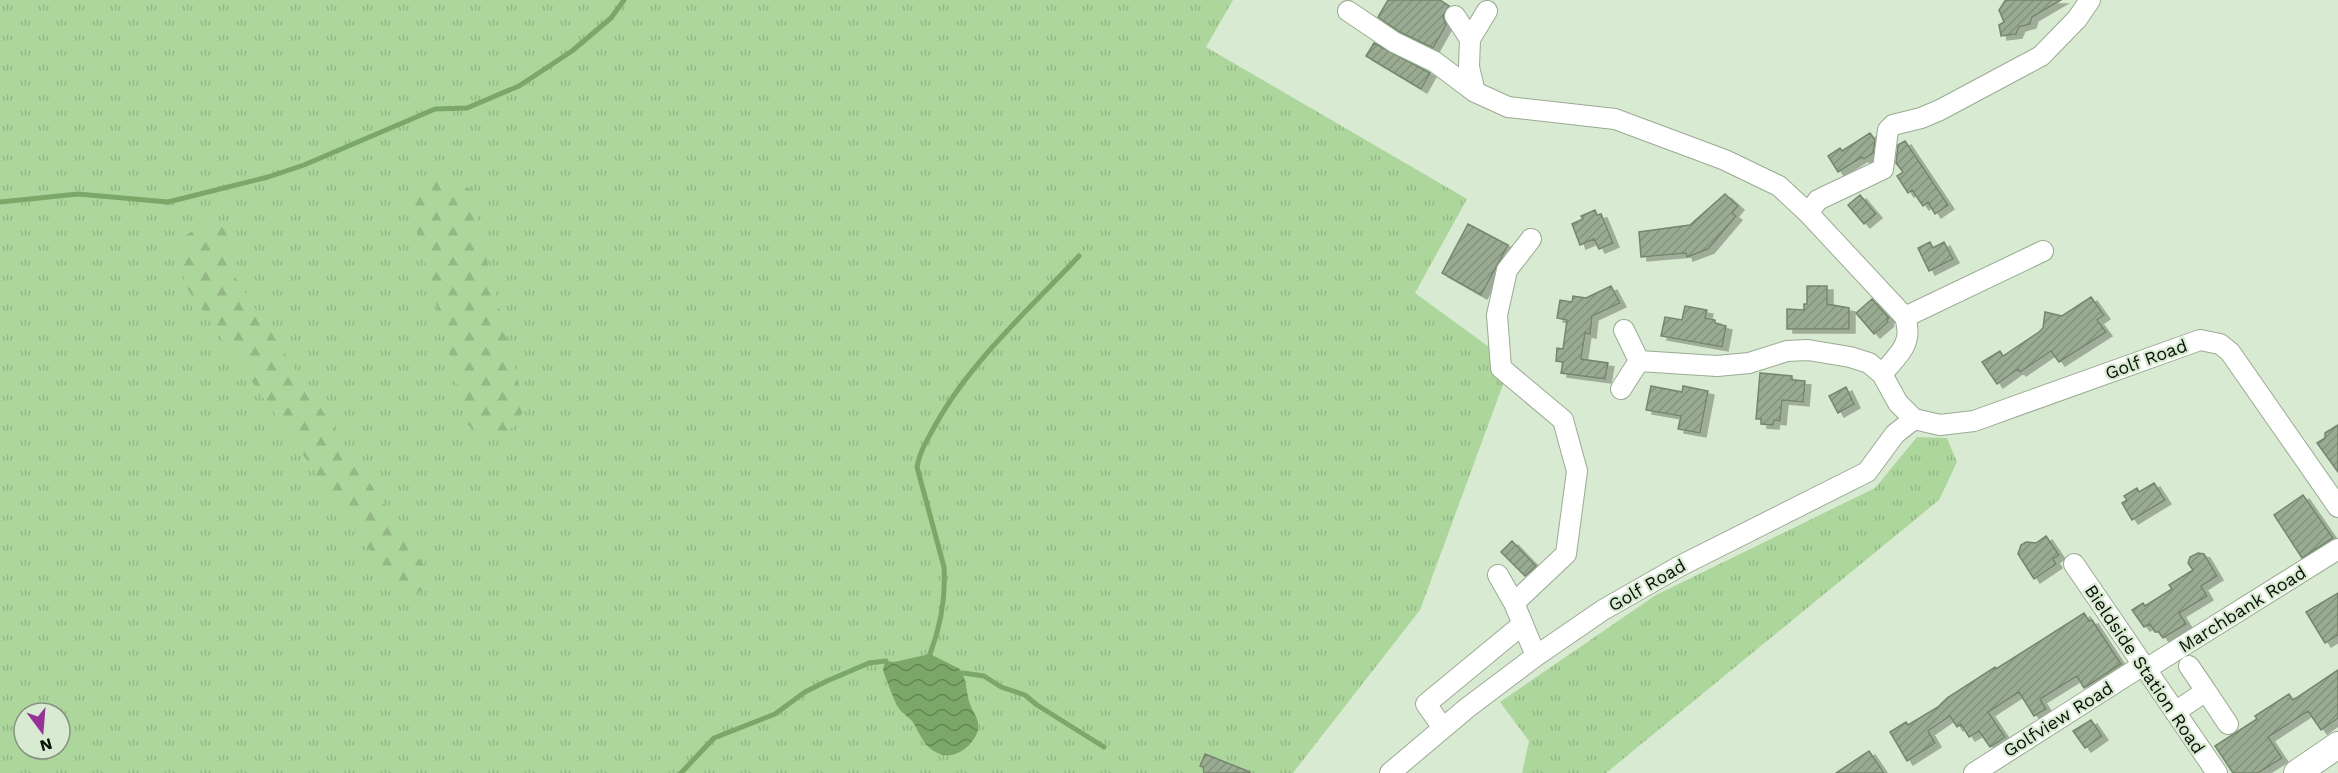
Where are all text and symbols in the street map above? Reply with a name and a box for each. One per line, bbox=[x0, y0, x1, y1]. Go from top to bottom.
street label: Golf Road bbox=[2102, 334, 2190, 384]
street label: Golf Road bbox=[1605, 554, 1689, 616]
street label: Marchbank Road bbox=[2174, 561, 2310, 657]
street label: Bieldside Station Road bbox=[2081, 581, 2209, 757]
street label: Golfview Road bbox=[1999, 677, 2117, 761]
north arrow bbox=[12, 701, 72, 761]
text: N bbox=[38, 734, 54, 756]

